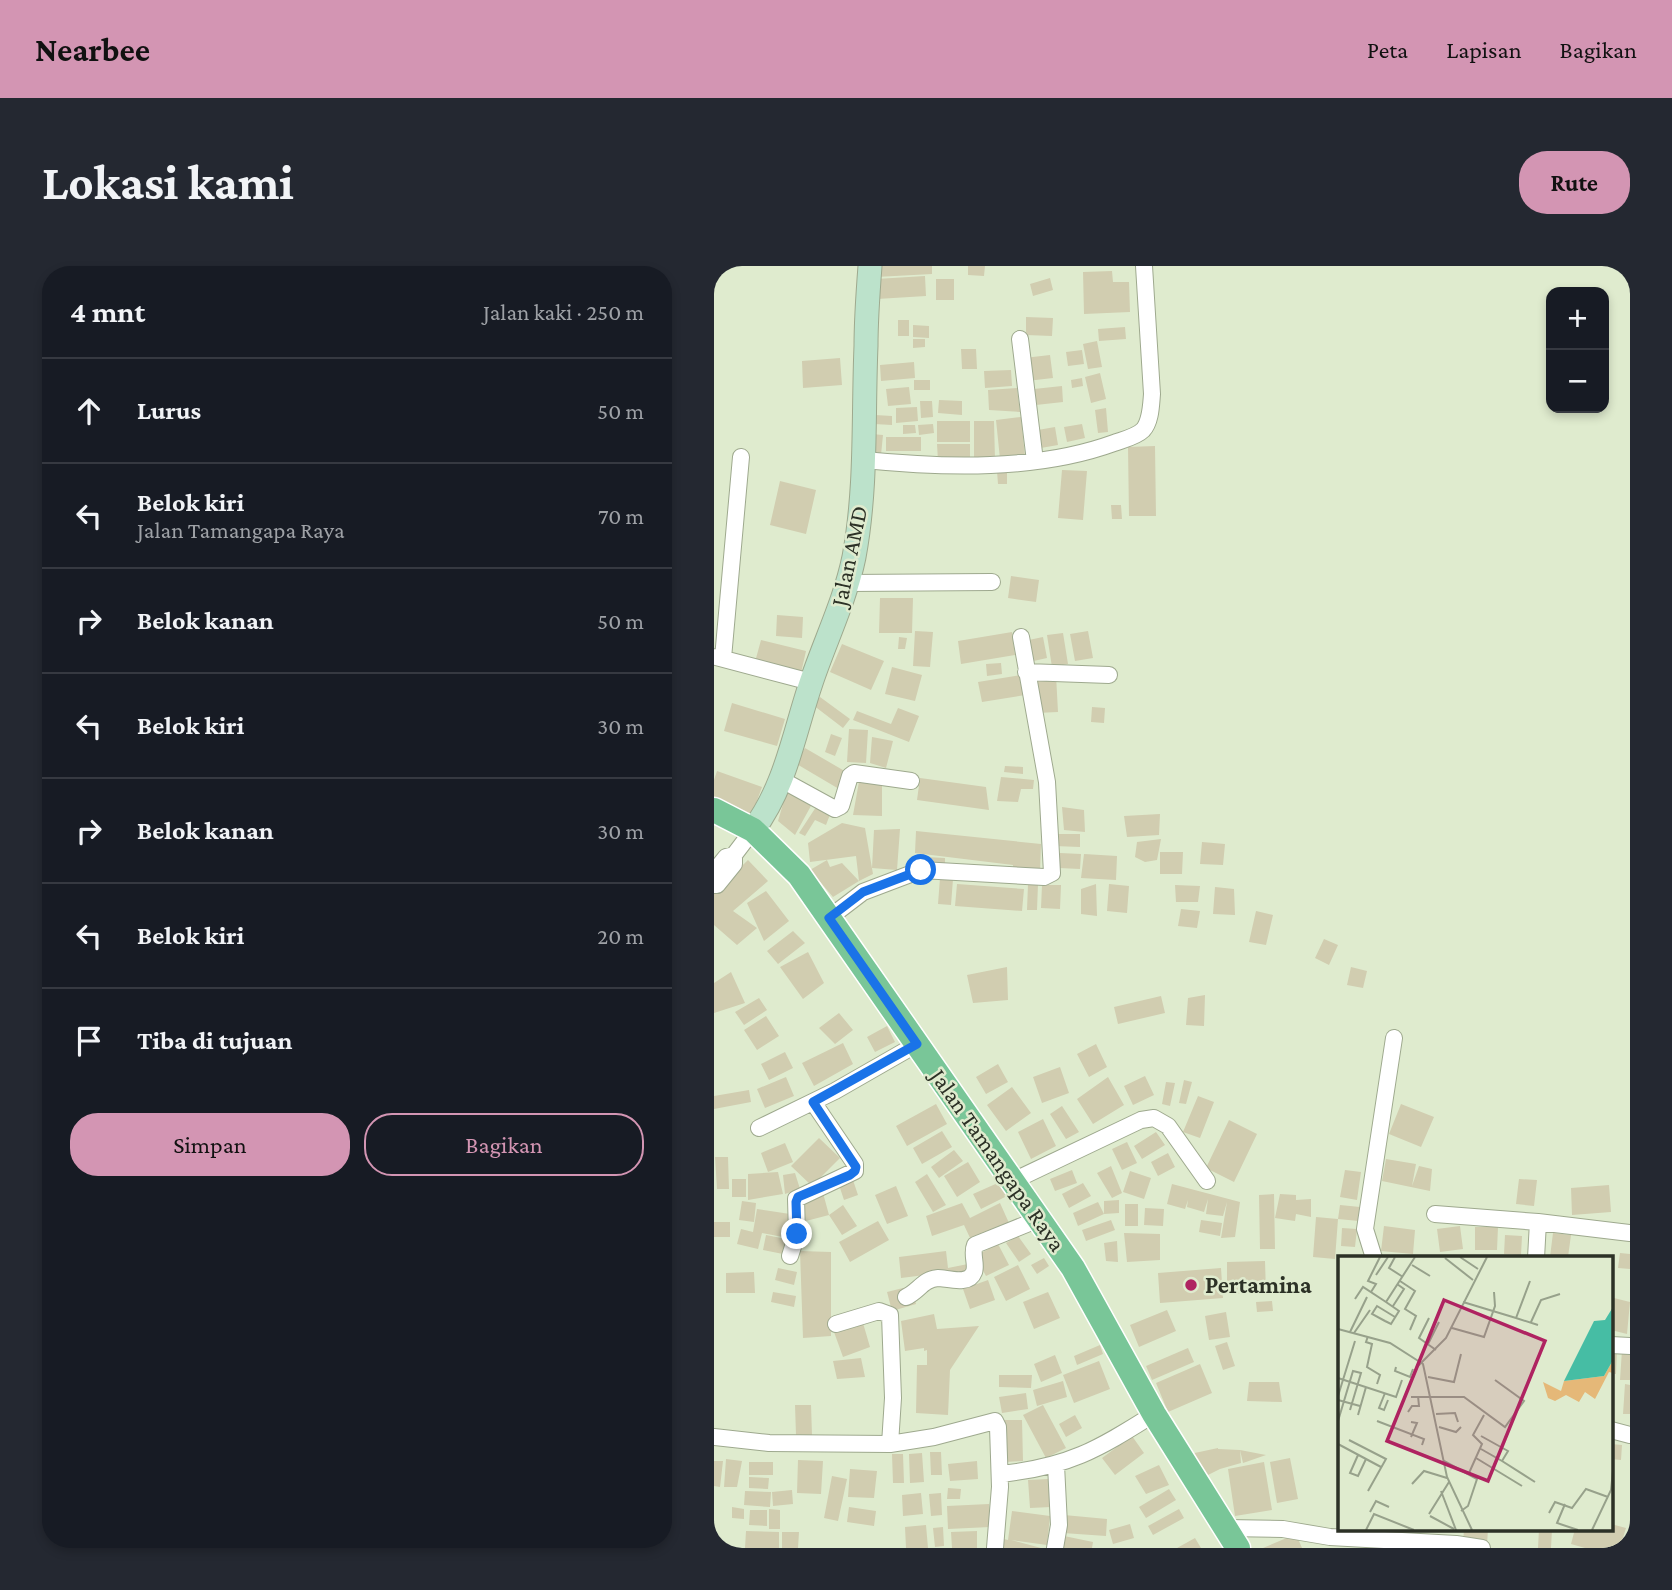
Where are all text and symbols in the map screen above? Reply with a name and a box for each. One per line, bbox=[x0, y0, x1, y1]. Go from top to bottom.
text: Nearbee bbox=[35, 31, 150, 68]
text: Peta bbox=[1367, 36, 1408, 63]
text: Lapisan bbox=[1446, 36, 1522, 63]
text: Bagikan bbox=[1560, 36, 1637, 63]
button: Rute bbox=[1519, 151, 1630, 214]
text: Lokasi kami bbox=[42, 155, 294, 210]
map controls bbox=[1546, 287, 1609, 413]
button: + bbox=[1546, 287, 1609, 350]
text: 4 mnt bbox=[70, 295, 145, 328]
text: Jalan kaki · 250 m bbox=[483, 299, 644, 325]
button: − bbox=[1546, 350, 1609, 413]
icon: ahead bbox=[70, 392, 108, 430]
text: Lurus bbox=[137, 396, 201, 425]
text: 50 m bbox=[597, 398, 644, 424]
text: Belok kiri bbox=[137, 488, 244, 517]
icon: left bbox=[70, 497, 108, 535]
text: 70 m bbox=[598, 503, 644, 529]
street label: Jalan AMD bbox=[824, 503, 872, 611]
text: Jalan Tamangapa Raya bbox=[137, 517, 345, 543]
icon: right bbox=[70, 602, 108, 640]
text: Belok kanan bbox=[137, 606, 274, 635]
text: 50 m bbox=[597, 608, 644, 634]
icon: left bbox=[70, 707, 108, 745]
text: Belok kiri bbox=[137, 711, 244, 740]
text: 30 m bbox=[597, 713, 644, 739]
icon: right bbox=[70, 812, 108, 850]
text: Belok kanan bbox=[137, 816, 274, 845]
text: 30 m bbox=[597, 818, 644, 844]
route start bbox=[905, 854, 936, 885]
icon: left bbox=[70, 917, 108, 955]
text: Belok kiri bbox=[137, 921, 244, 950]
text: 20 m bbox=[597, 923, 644, 949]
icon: arrive bbox=[70, 1022, 108, 1060]
text: Tiba di tujuan bbox=[137, 1026, 292, 1055]
street label: Jalan Tamangapa Raya bbox=[924, 1062, 1072, 1256]
button: Simpan bbox=[70, 1113, 350, 1176]
button: Bagikan bbox=[364, 1113, 644, 1176]
route end bbox=[781, 1218, 812, 1249]
inset map bbox=[1338, 1256, 1612, 1530]
place label: Pertamina bbox=[1205, 1271, 1312, 1298]
marker: Pertamina bbox=[1183, 1277, 1199, 1293]

